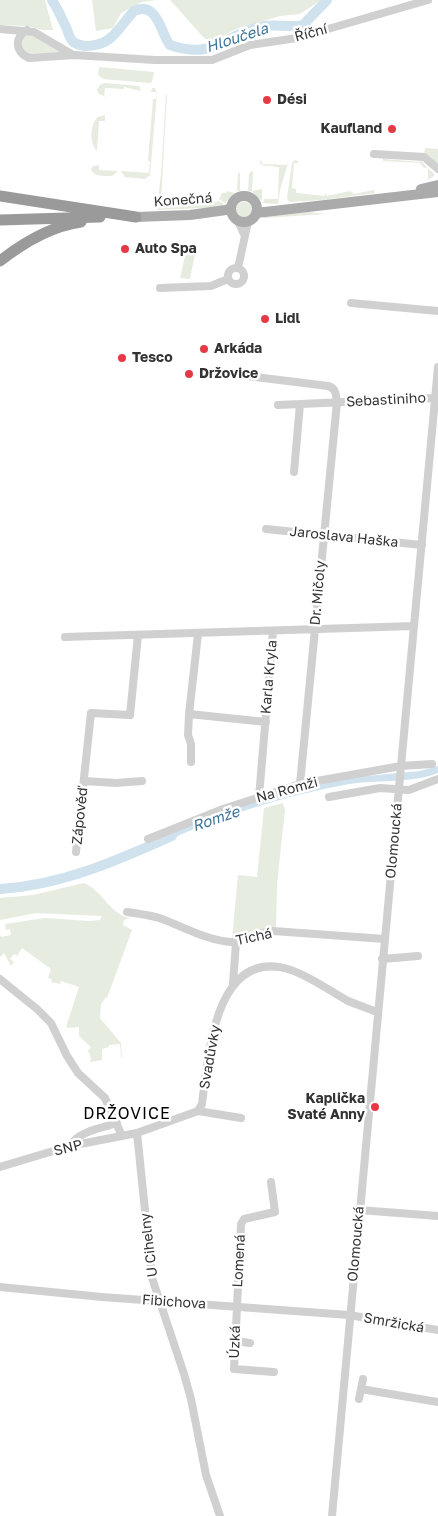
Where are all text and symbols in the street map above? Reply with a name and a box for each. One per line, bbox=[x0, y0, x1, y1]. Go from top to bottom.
water label: Hloučela bbox=[204, 20, 270, 56]
street label: Říční bbox=[293, 21, 329, 45]
place label: Dési bbox=[277, 92, 307, 108]
marker: Dési bbox=[261, 94, 273, 106]
place label: Kaufland bbox=[321, 121, 382, 137]
marker: Kaufland bbox=[386, 123, 398, 135]
street label: Konečná bbox=[153, 190, 213, 210]
place label: Auto Spa bbox=[135, 241, 197, 257]
marker: Auto Spa bbox=[119, 243, 131, 255]
place label: Lidl bbox=[275, 311, 300, 327]
marker: Lidl bbox=[259, 313, 271, 325]
place label: Arkáda bbox=[214, 341, 262, 357]
marker: Arkáda bbox=[198, 343, 210, 355]
place label: Tesco bbox=[132, 350, 173, 366]
marker: Tesco bbox=[116, 352, 128, 364]
place label: Držovice bbox=[199, 366, 258, 382]
marker: Držovice bbox=[183, 368, 195, 380]
street label: Sebastiniho bbox=[346, 390, 426, 410]
street label: Jaroslava Haška bbox=[289, 523, 399, 551]
street label: Dr. Mičoly bbox=[307, 560, 329, 626]
street label: Karla Kryla bbox=[257, 639, 281, 715]
street label: Na Romži bbox=[254, 774, 320, 806]
street label: Zápověď bbox=[69, 787, 91, 845]
water label: Romže bbox=[190, 803, 242, 835]
street label: Olomoucká bbox=[382, 803, 406, 879]
street label: Tichá bbox=[234, 925, 274, 949]
street label: Svadůvky bbox=[196, 1024, 224, 1090]
place label: Kaplička Svaté Anny bbox=[287, 1091, 365, 1124]
marker: Kaplička Svaté Anny bbox=[369, 1101, 381, 1113]
district label: DRŽOVICE bbox=[82, 1104, 172, 1124]
street label: SNP bbox=[52, 1136, 84, 1160]
street label: Olomoucká bbox=[344, 1206, 368, 1282]
street label: U Cihelny bbox=[137, 1212, 161, 1278]
street label: Lomená bbox=[229, 1234, 249, 1288]
street label: Fibichova bbox=[141, 1291, 207, 1313]
street label: Smržická bbox=[362, 1309, 426, 1337]
street label: Úzká bbox=[226, 1325, 244, 1359]

